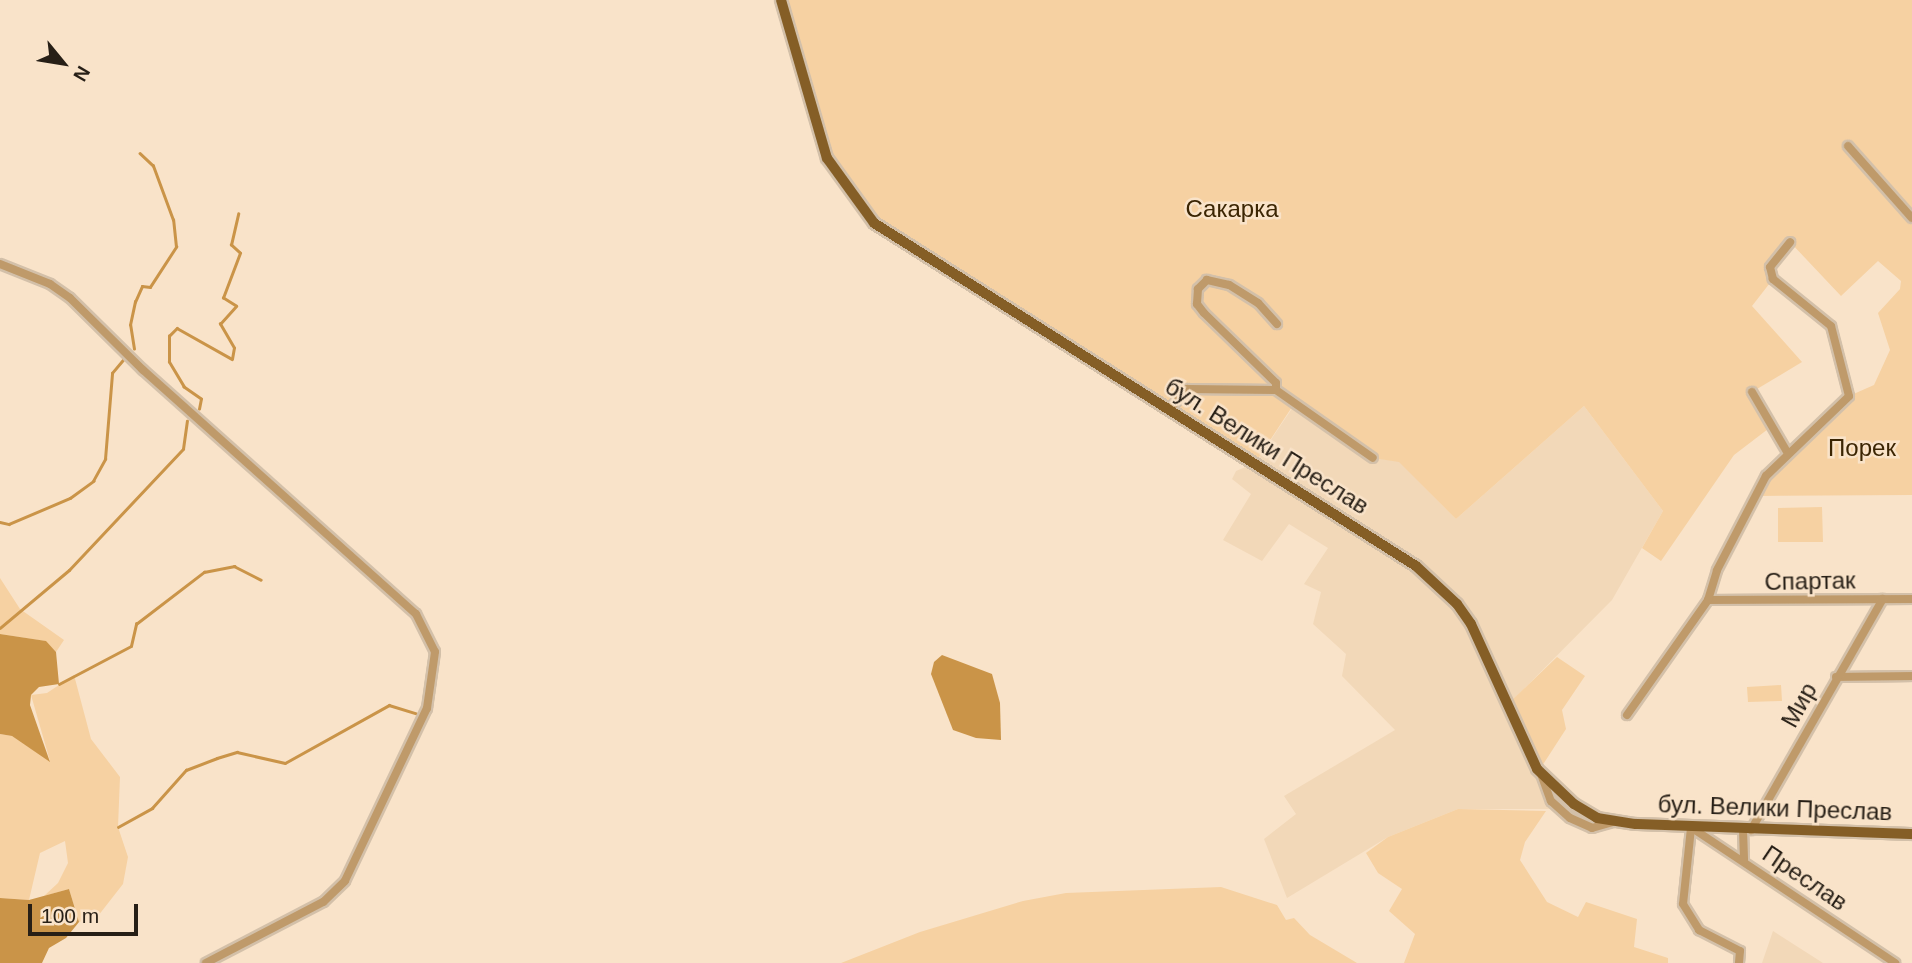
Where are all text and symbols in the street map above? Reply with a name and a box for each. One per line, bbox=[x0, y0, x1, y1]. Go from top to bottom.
north arrow bbox=[28, 28, 98, 98]
text: N bbox=[69, 63, 94, 85]
park label: Сакарка bbox=[1185, 195, 1279, 223]
street label: бул. Велики Преслав bbox=[1160, 372, 1374, 520]
park label: Порек bbox=[1828, 434, 1896, 462]
street label: Спартак bbox=[1764, 566, 1856, 596]
street label: Мир bbox=[1775, 678, 1823, 732]
street label: бул. Велики Преслав bbox=[1657, 790, 1893, 826]
street label: Преслав bbox=[1757, 839, 1853, 917]
scale bar bbox=[32, 890, 142, 934]
text: 100 m bbox=[41, 904, 99, 927]

